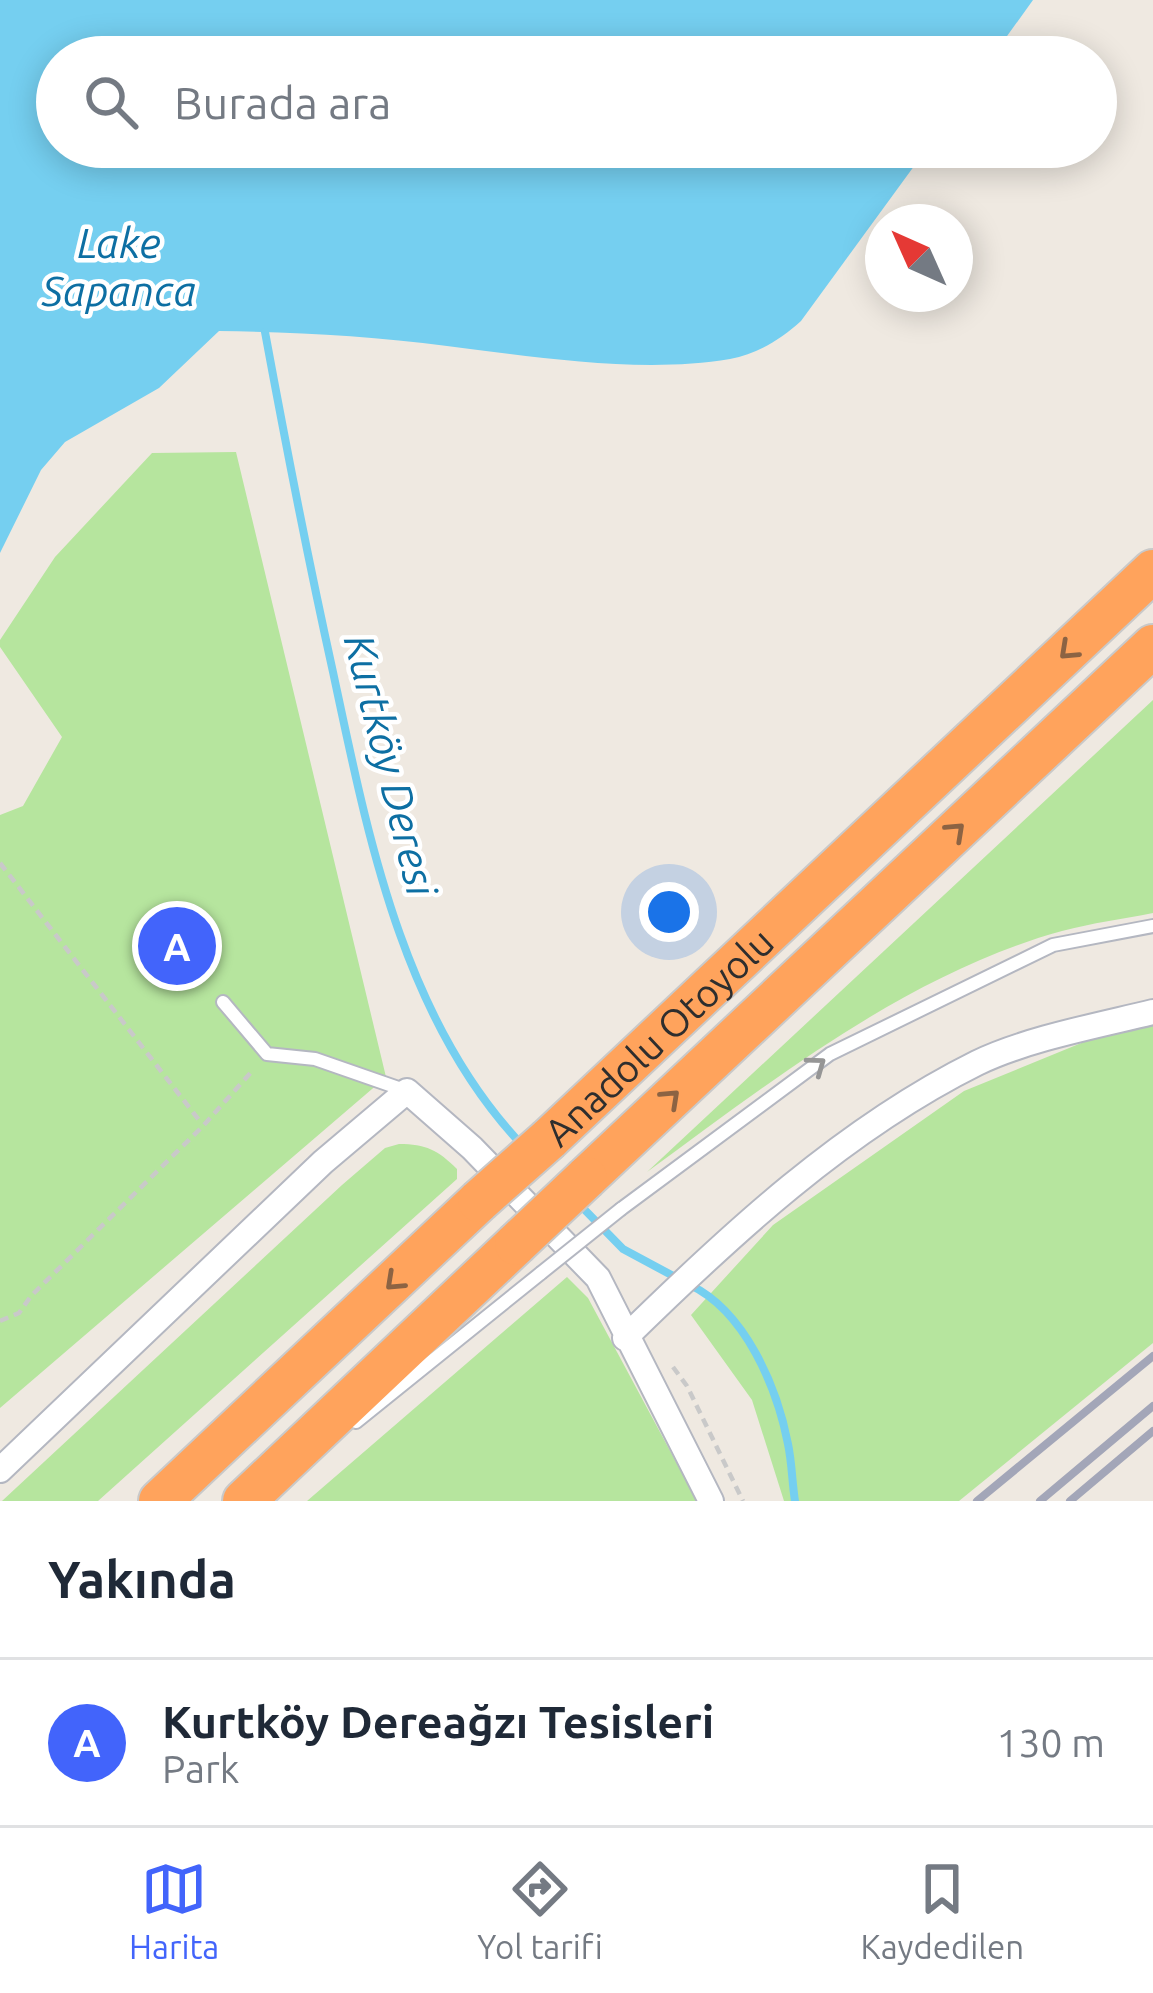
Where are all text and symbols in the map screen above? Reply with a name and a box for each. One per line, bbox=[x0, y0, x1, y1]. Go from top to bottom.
search box bbox=[36, 36, 1117, 168]
icon: search bbox=[78, 69, 144, 135]
text: Burada ara bbox=[174, 77, 391, 128]
north arrow bbox=[865, 204, 973, 312]
water label: Lake Sapanca bbox=[41, 219, 196, 314]
water label: Kurtköy Deresi bbox=[336, 629, 447, 902]
one-way arrow bbox=[1060, 636, 1081, 658]
one-way arrow bbox=[942, 824, 963, 846]
your location bbox=[639, 882, 699, 942]
pin: A bbox=[138, 901, 216, 991]
street label: Anadolu Otoyolu bbox=[535, 919, 781, 1154]
one-way arrow bbox=[804, 1057, 826, 1079]
one-way arrow bbox=[658, 1091, 679, 1113]
one-way arrow bbox=[386, 1267, 408, 1289]
text: Yakında bbox=[48, 1550, 236, 1608]
text: Kurtköy Dereağzı Tesisleri bbox=[162, 1696, 714, 1747]
text: A bbox=[73, 1721, 101, 1764]
text: 130 m bbox=[996, 1721, 1105, 1764]
text: Park bbox=[162, 1747, 240, 1790]
tab: Harita bbox=[129, 1856, 219, 1965]
tab: Yol tarifi bbox=[477, 1856, 603, 1965]
tab: Kaydedilen bbox=[861, 1856, 1024, 1965]

